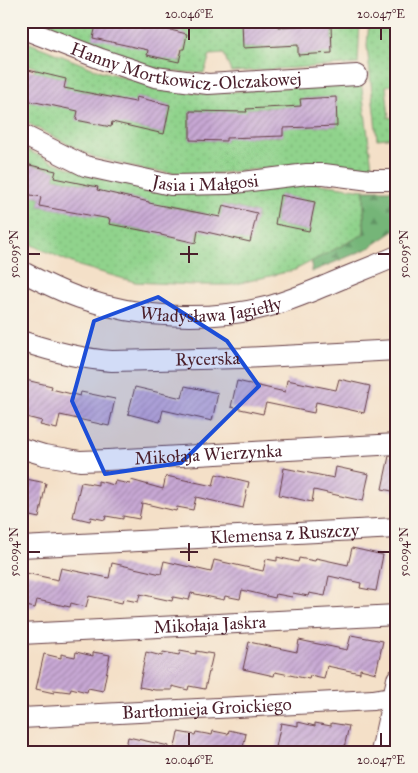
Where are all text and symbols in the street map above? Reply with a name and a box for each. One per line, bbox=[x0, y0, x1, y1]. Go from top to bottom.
text: 20.046°E bbox=[165, 7, 213, 21]
text: 20.047°E bbox=[357, 7, 405, 21]
street label: Hanny Mortkowicz-Olczakowej bbox=[68, 37, 302, 95]
street label: Jasia i Małgosi bbox=[148, 169, 260, 196]
text: 50.095°N bbox=[7, 230, 21, 278]
text: 50.095°N bbox=[397, 230, 411, 278]
street label: Władysława Jagiełły bbox=[139, 292, 285, 327]
street label: Rycerska bbox=[175, 347, 241, 371]
street label: Mikołaja Wierzynka bbox=[134, 439, 283, 470]
street label: Klemensa z Ruszczy bbox=[210, 519, 360, 548]
text: 50.094°N bbox=[7, 527, 21, 577]
text: 50.094°N bbox=[397, 527, 411, 577]
street label: Mikołaja Jaskra bbox=[153, 611, 267, 638]
street label: Bartłomieja Groickiego bbox=[121, 693, 292, 724]
text: 20.046°E bbox=[165, 753, 213, 767]
text: 20.047°E bbox=[357, 753, 405, 767]

